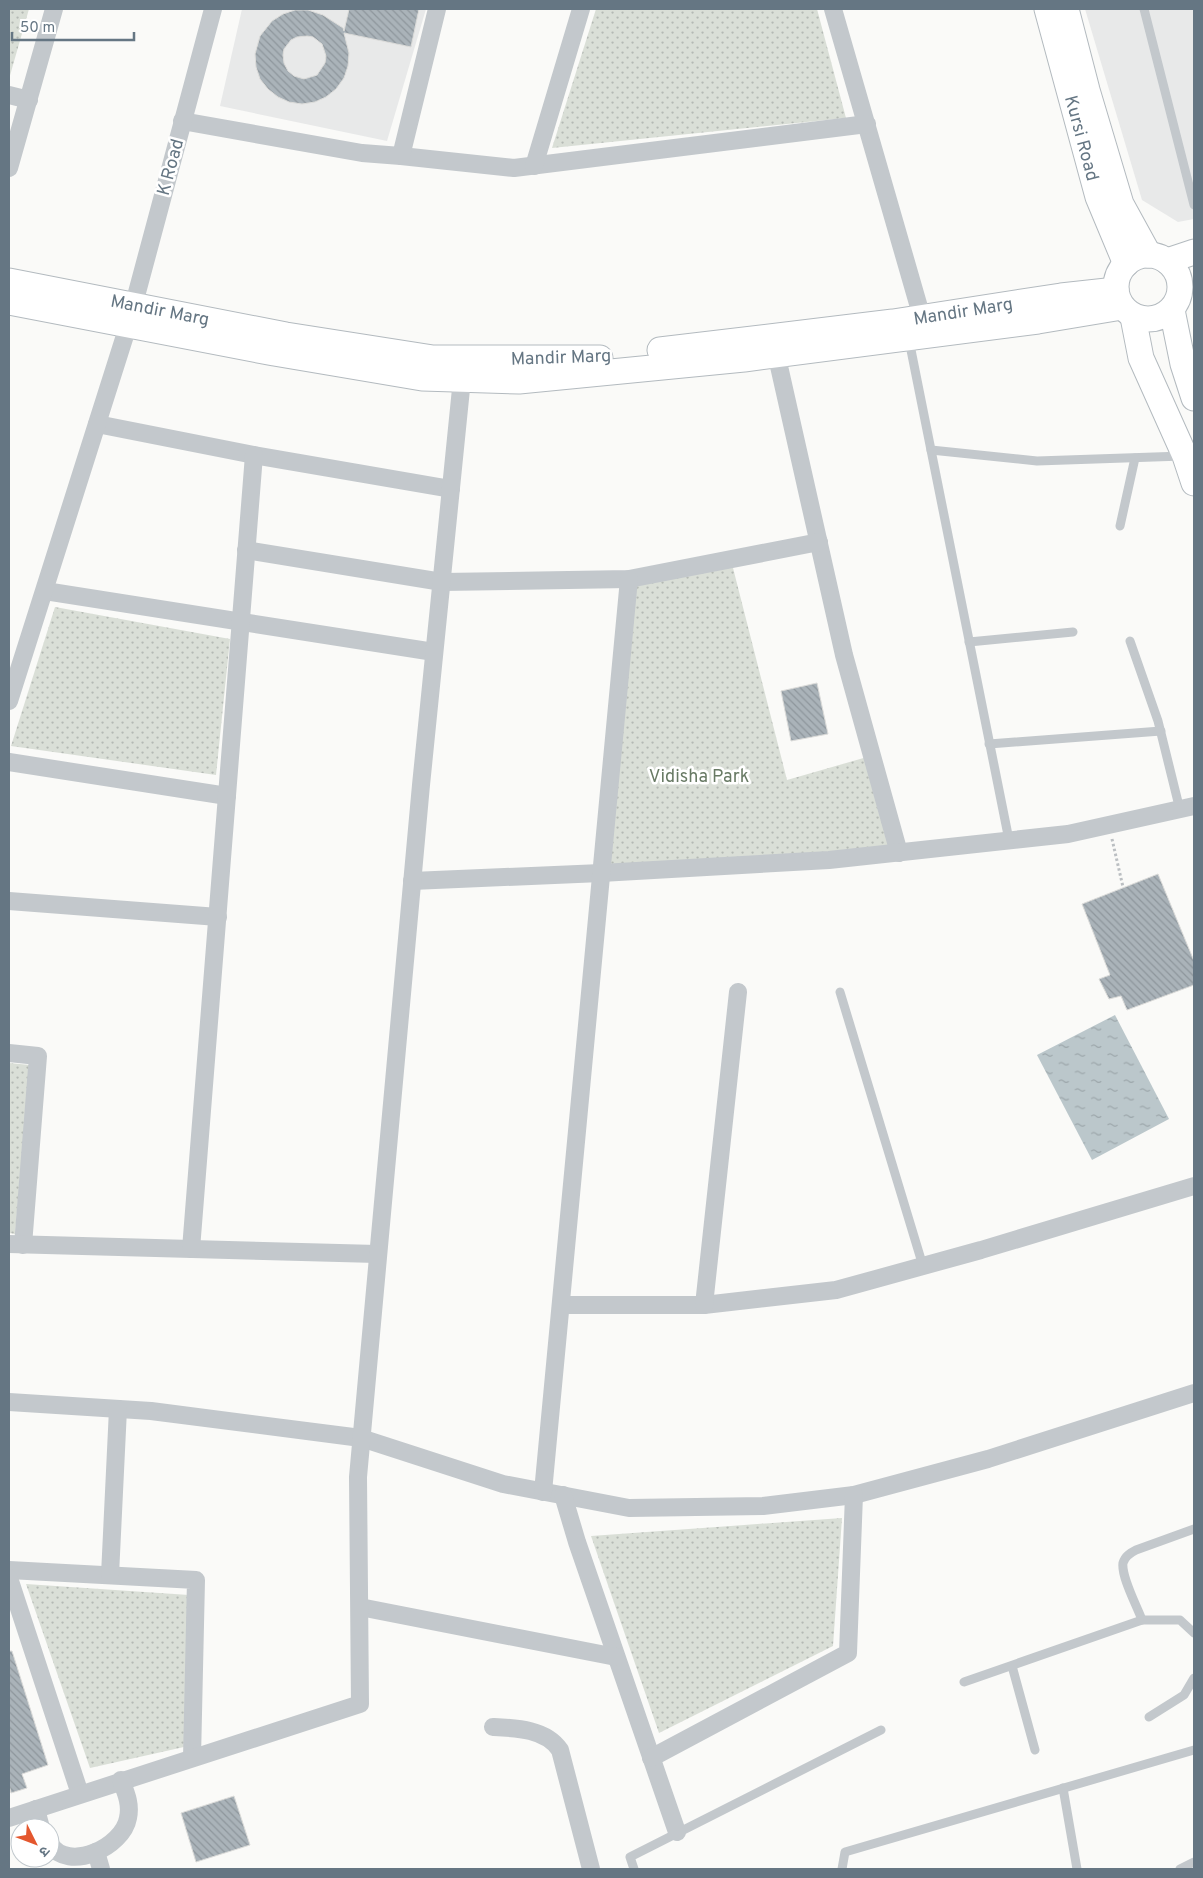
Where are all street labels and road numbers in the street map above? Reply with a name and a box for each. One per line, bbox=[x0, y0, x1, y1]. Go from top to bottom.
street label: Kursi Road bbox=[1058, 93, 1103, 184]
street label: K Road bbox=[153, 137, 190, 198]
street label: Mandir Marg bbox=[108, 291, 211, 332]
street label: Mandir Marg bbox=[912, 293, 1015, 332]
street label: Mandir Marg bbox=[511, 345, 612, 372]

